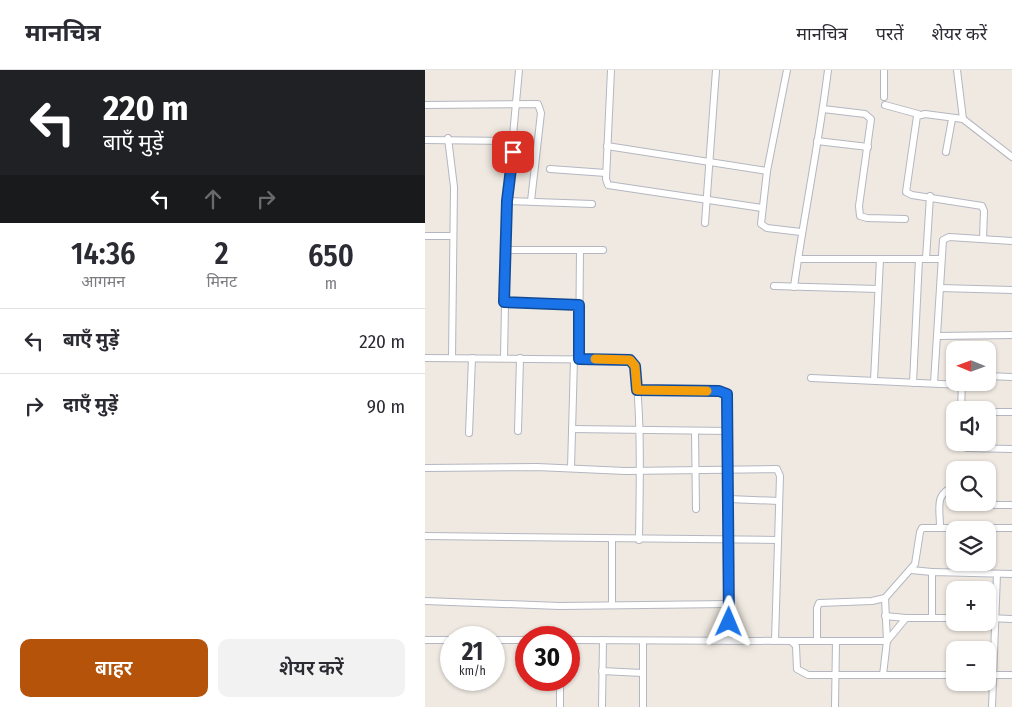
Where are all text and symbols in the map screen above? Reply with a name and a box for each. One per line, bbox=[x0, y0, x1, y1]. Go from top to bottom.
text: मानचित्र bbox=[25, 19, 101, 47]
text: मानचित्र bbox=[796, 23, 848, 45]
text: परतें bbox=[876, 23, 904, 45]
text: शेयर करें bbox=[932, 23, 987, 45]
text: 220 m bbox=[103, 87, 189, 129]
icon: left bbox=[20, 90, 85, 155]
text: बाएँ मुड़ें bbox=[103, 129, 164, 156]
pin bbox=[492, 131, 534, 173]
icon: arrive bbox=[499, 138, 527, 166]
icon: left bbox=[146, 185, 174, 213]
icon: ahead bbox=[199, 185, 227, 213]
icon: right bbox=[252, 185, 280, 213]
text: 14:36 bbox=[71, 236, 135, 272]
text: 2 bbox=[215, 236, 229, 272]
text: 650 bbox=[308, 238, 354, 274]
text: आगमन bbox=[81, 272, 125, 291]
text: मिनट bbox=[206, 272, 237, 291]
text: m bbox=[325, 274, 337, 293]
icon: left bbox=[20, 327, 48, 355]
text: बाएँ मुड़ें bbox=[63, 328, 119, 351]
text: 220 m bbox=[359, 330, 405, 353]
north arrow bbox=[946, 341, 996, 391]
map controls bbox=[946, 341, 996, 691]
icon: right bbox=[20, 392, 48, 420]
text: दाएँ मुड़ें bbox=[63, 393, 118, 416]
text: 90 m bbox=[367, 395, 405, 418]
button: sound bbox=[946, 401, 996, 451]
button: search bbox=[946, 461, 996, 511]
button: layers bbox=[946, 521, 996, 571]
button: + bbox=[946, 581, 996, 631]
position arrow bbox=[702, 595, 754, 647]
speed limit sign: 30 bbox=[515, 626, 580, 691]
text: 21 bbox=[462, 637, 483, 667]
button: बाहर bbox=[20, 639, 208, 697]
button: शेयर करें bbox=[218, 639, 405, 697]
button: − bbox=[946, 641, 996, 691]
text: km/h bbox=[459, 664, 486, 678]

